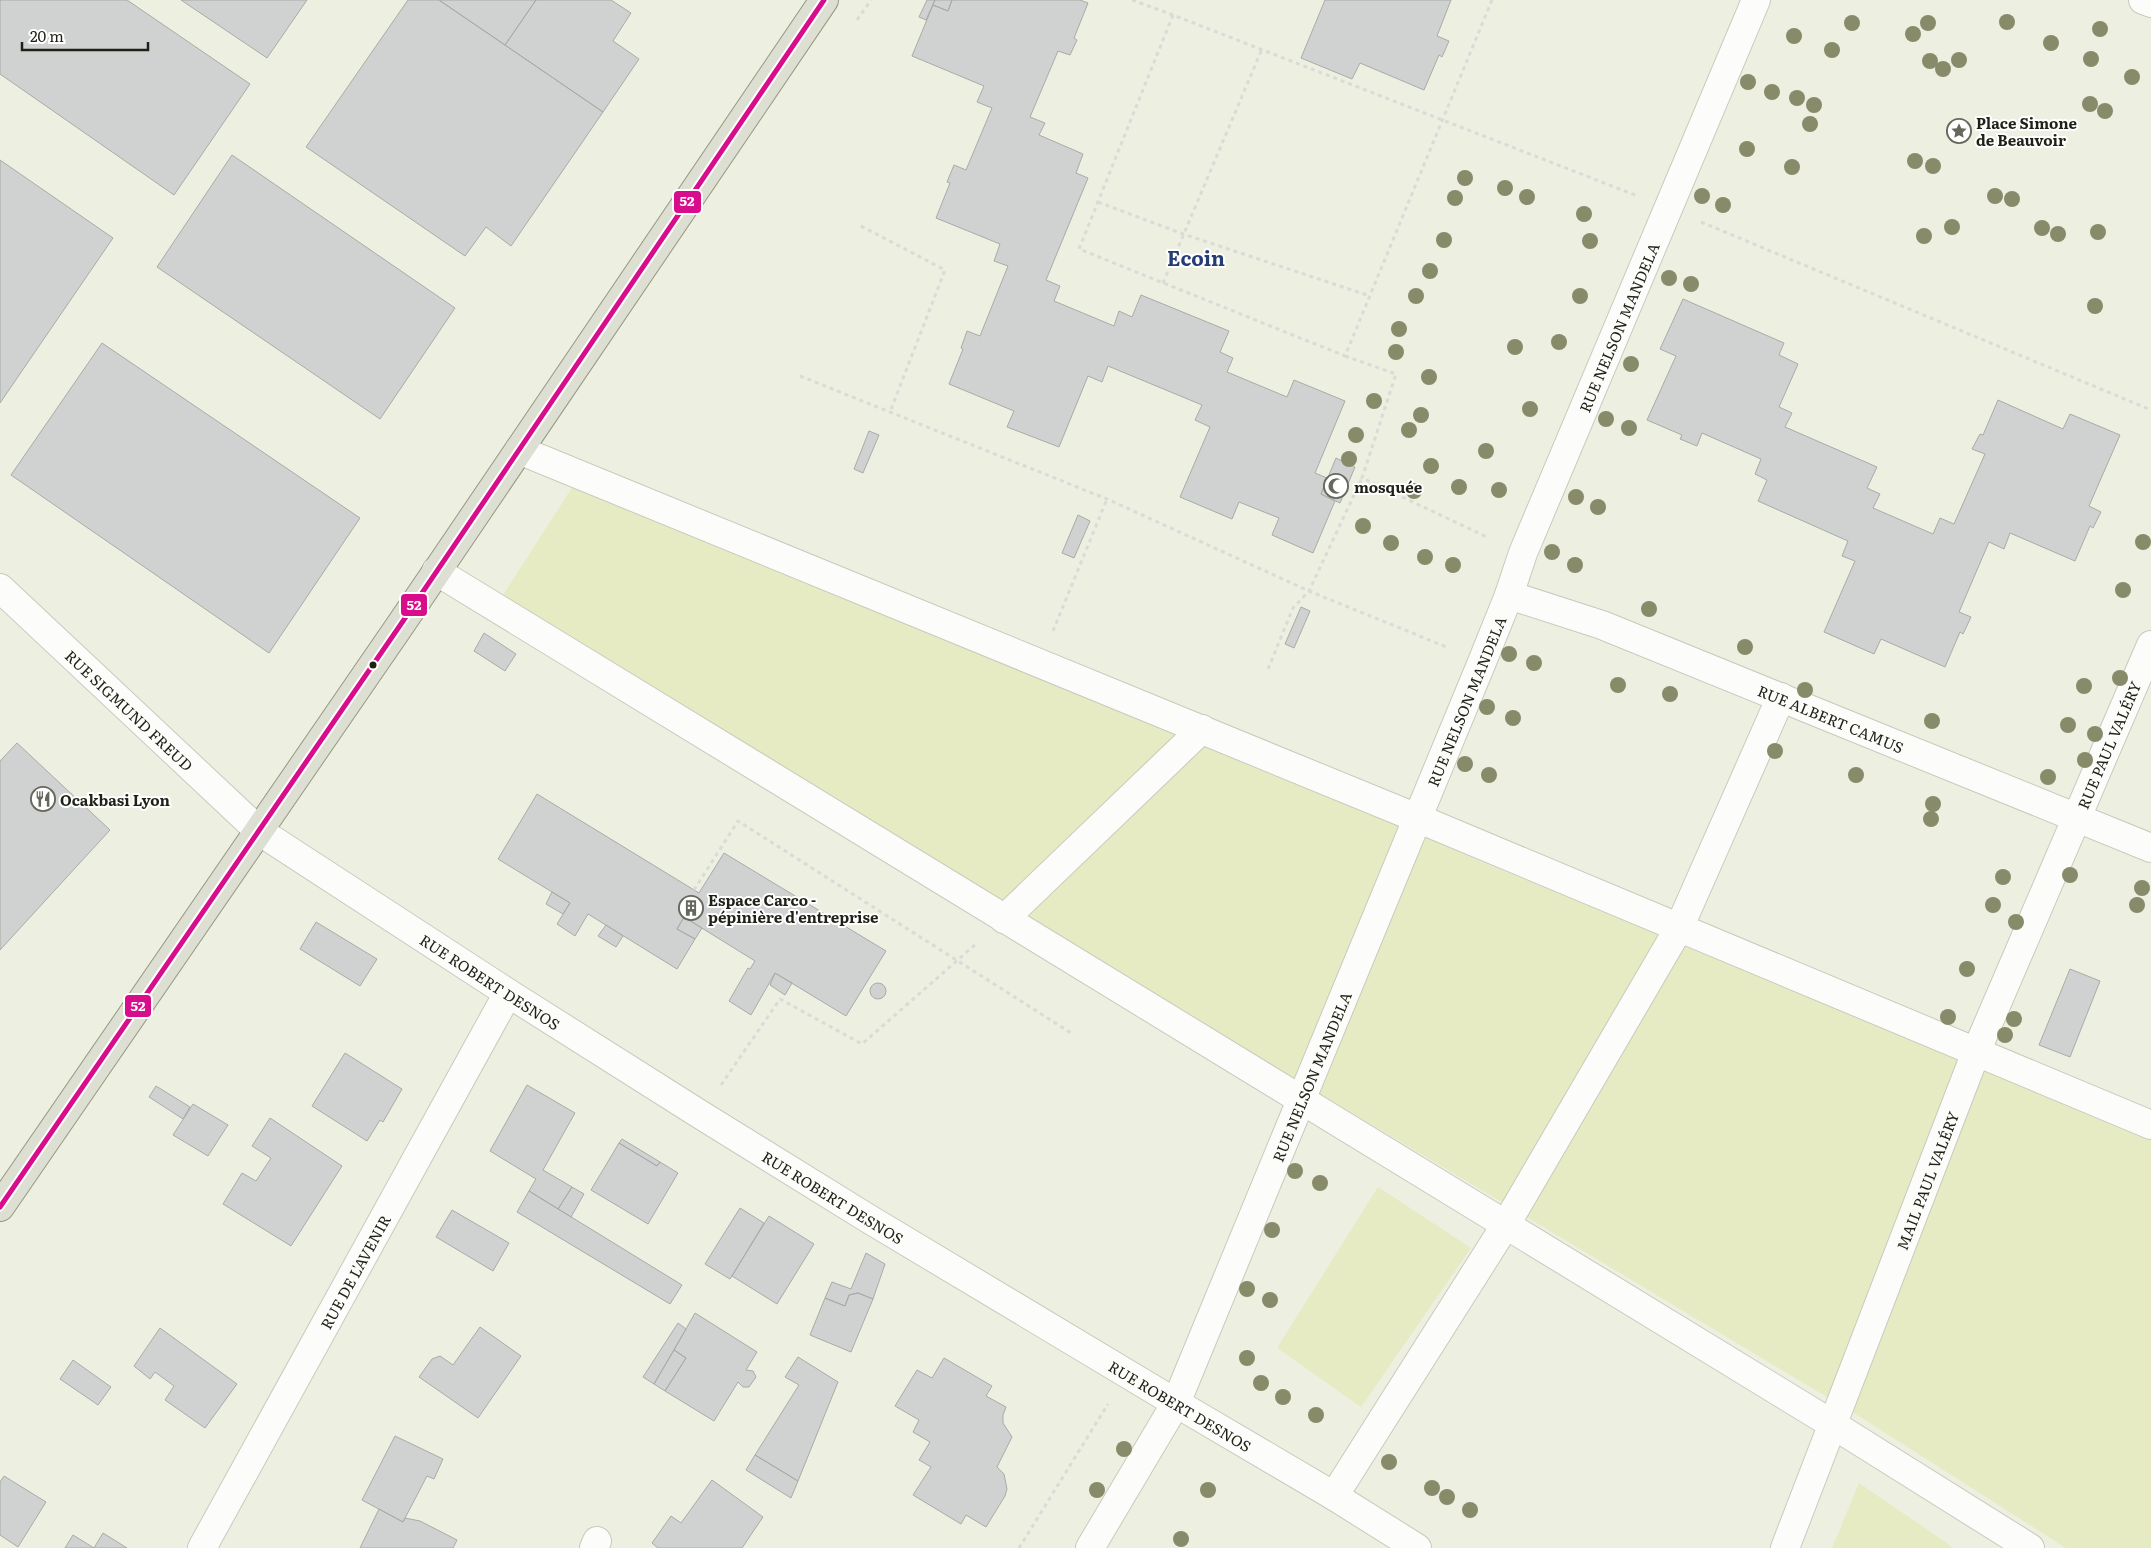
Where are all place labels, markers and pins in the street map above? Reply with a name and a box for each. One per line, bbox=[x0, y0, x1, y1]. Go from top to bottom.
place label: Place Simone de Beauvoir bbox=[1976, 111, 2078, 151]
place icon: Place Simone de Beauvoir bbox=[1946, 118, 1972, 144]
mosque icon: mosquée bbox=[1323, 473, 1349, 499]
place label: mosquée bbox=[1354, 475, 1423, 498]
unlabelled marker bbox=[368, 660, 378, 670]
restaurant icon: Ocakbasi Lyon bbox=[30, 786, 56, 812]
place label: Ocakbasi Lyon bbox=[60, 788, 171, 811]
place label: Espace Carco - pépinière d'entreprise bbox=[708, 888, 879, 928]
building icon: Espace Carco - pépinière d'entreprise bbox=[678, 895, 704, 921]

